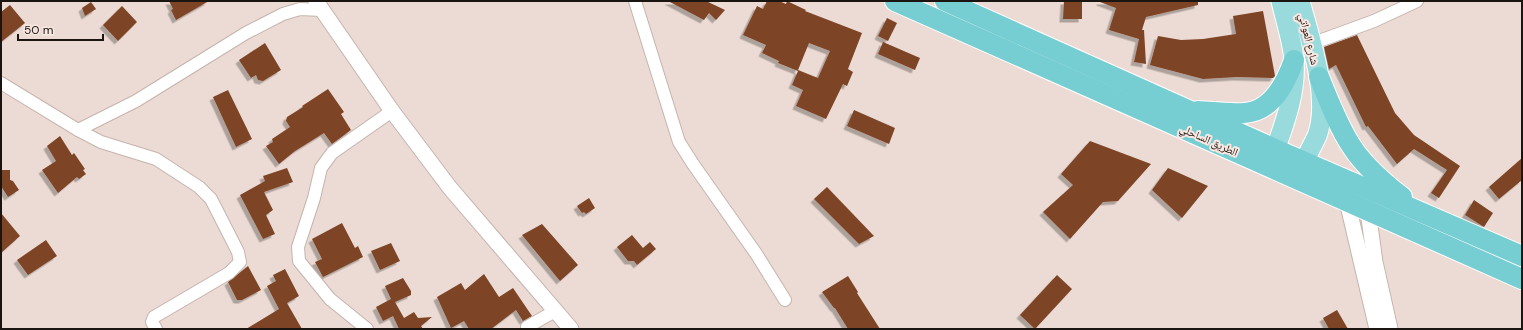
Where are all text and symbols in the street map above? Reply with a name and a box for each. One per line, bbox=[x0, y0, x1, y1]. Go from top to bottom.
street label: شارع العواتي bbox=[1294, 12, 1322, 67]
scale bar bbox=[18, 16, 103, 42]
text: 50 m bbox=[24, 22, 53, 38]
street label: الطريق الساحلي bbox=[1177, 121, 1240, 161]

